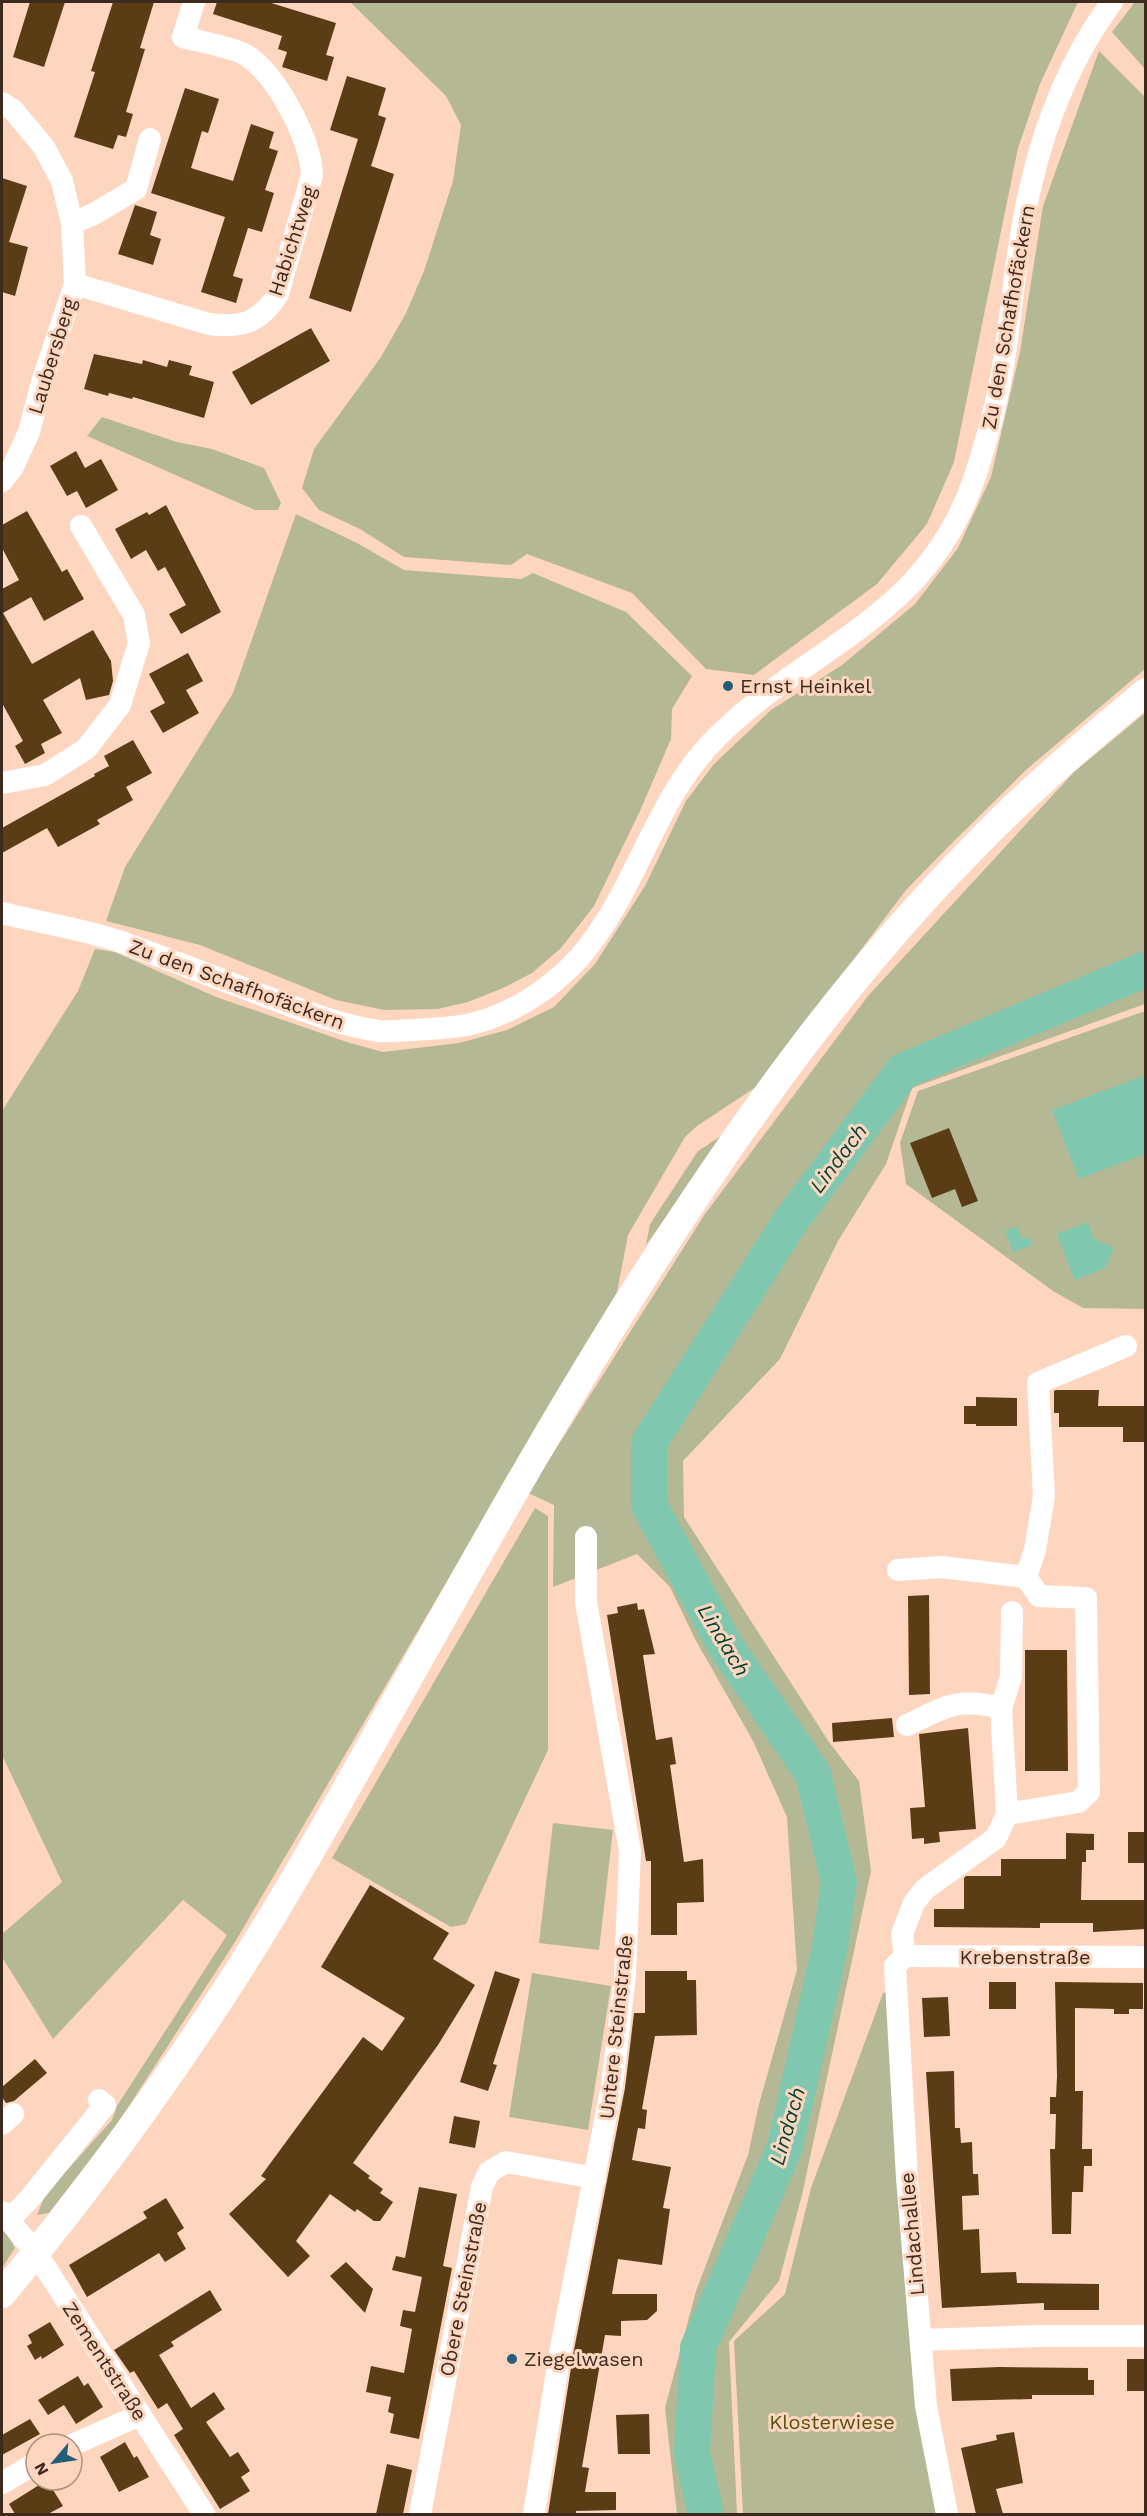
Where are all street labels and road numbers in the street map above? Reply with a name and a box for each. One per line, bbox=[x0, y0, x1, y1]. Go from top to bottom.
street label: Habichtweg bbox=[263, 183, 321, 299]
street label: Zu den Schafhofäckern bbox=[976, 203, 1040, 431]
street label: Laubersberg bbox=[23, 295, 81, 417]
street label: Zu den Schafhofäckern bbox=[126, 934, 348, 1034]
street label: Untere Steinstraße bbox=[594, 1934, 638, 2120]
street label: Krebenstraße bbox=[960, 1945, 1090, 1969]
street label: Lindachallee bbox=[895, 2171, 929, 2297]
street label: Obere Steinstraße bbox=[434, 2200, 492, 2378]
street label: Zementstraße bbox=[58, 2297, 152, 2425]

